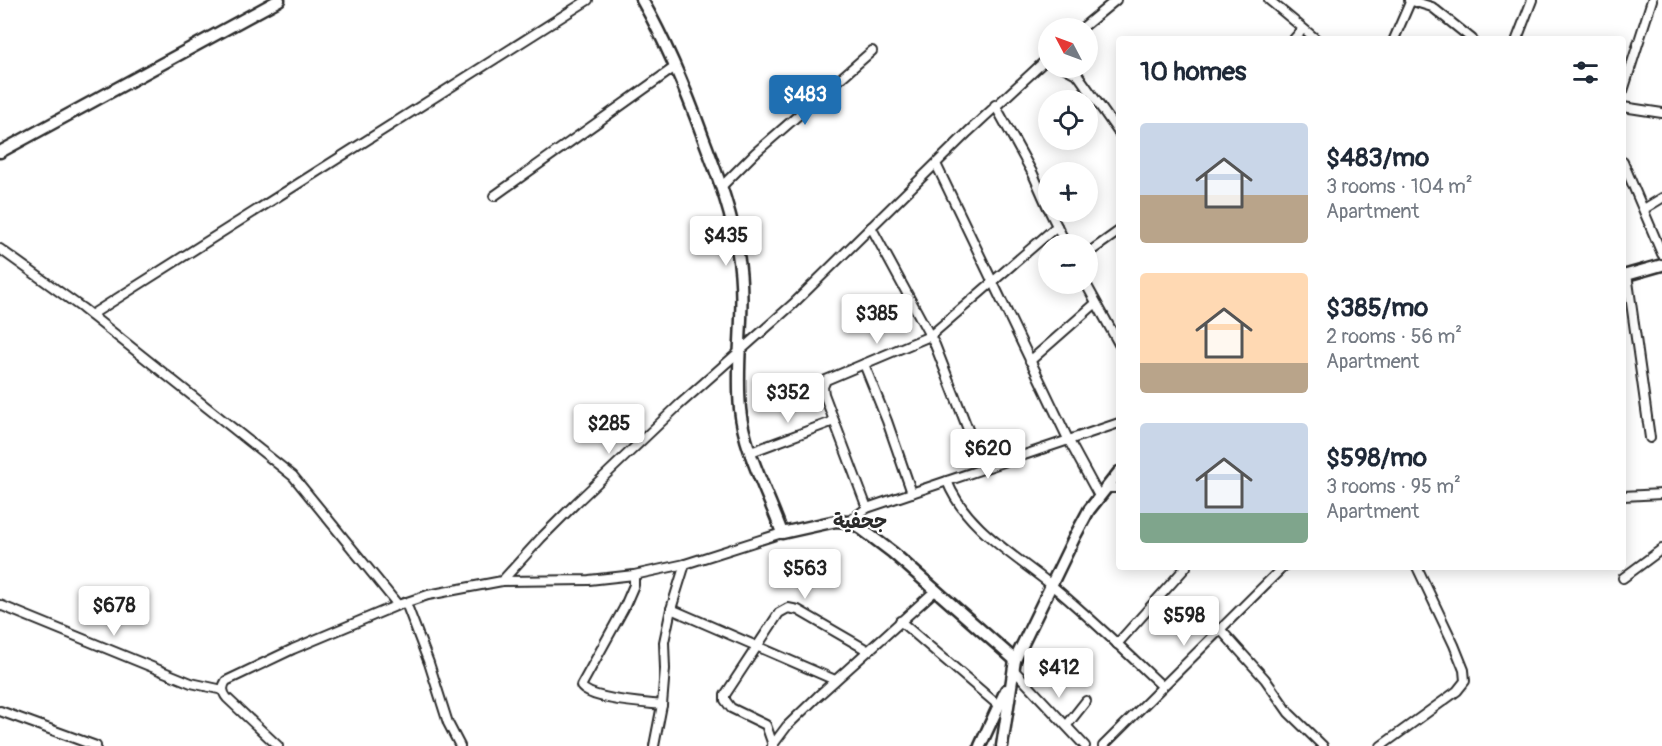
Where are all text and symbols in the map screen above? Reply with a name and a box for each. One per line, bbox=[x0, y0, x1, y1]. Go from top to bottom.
north arrow bbox=[1038, 18, 1098, 78]
map controls bbox=[1038, 18, 1098, 294]
text: 10 homes bbox=[1140, 56, 1246, 88]
icon: filters bbox=[1569, 56, 1602, 89]
pin: $483 bbox=[769, 75, 841, 126]
text: $483 bbox=[783, 82, 827, 107]
button: locate bbox=[1038, 90, 1098, 150]
text: $483/mo bbox=[1326, 142, 1429, 174]
icon: home bbox=[1188, 147, 1260, 219]
button: + bbox=[1038, 162, 1098, 222]
text: 3 rooms · 104 m² bbox=[1326, 174, 1473, 199]
text: Apartment bbox=[1326, 199, 1419, 224]
pin: $435 bbox=[690, 216, 762, 267]
text: $435 bbox=[704, 223, 748, 248]
button: − bbox=[1038, 234, 1098, 294]
text: $385/mo bbox=[1326, 292, 1428, 324]
pin: $385 bbox=[841, 294, 913, 345]
icon: home bbox=[1188, 297, 1260, 369]
text: $385 bbox=[856, 301, 898, 326]
text: 2 rooms · 56 m² bbox=[1326, 324, 1462, 349]
text: Apartment bbox=[1326, 349, 1419, 374]
pin: $352 bbox=[752, 373, 824, 424]
text: $352 bbox=[766, 380, 810, 405]
pin: $285 bbox=[573, 404, 645, 455]
text: $285 bbox=[588, 411, 630, 436]
pin: $620 bbox=[952, 429, 1024, 480]
text: $620 bbox=[964, 436, 1012, 461]
text: $598/mo bbox=[1326, 442, 1427, 474]
icon: home bbox=[1188, 447, 1260, 519]
text: 3 rooms · 95 m² bbox=[1326, 474, 1461, 499]
text: Apartment bbox=[1326, 499, 1419, 524]
district label: جحفية bbox=[833, 509, 887, 534]
pin: $563 bbox=[769, 549, 841, 600]
text: $563 bbox=[783, 556, 827, 581]
pin: $678 bbox=[78, 586, 150, 637]
text: $678 bbox=[93, 593, 135, 618]
pin: $598 bbox=[1148, 596, 1220, 647]
text: $598 bbox=[1163, 603, 1205, 628]
pin: $412 bbox=[1023, 648, 1095, 699]
text: $412 bbox=[1038, 655, 1080, 680]

